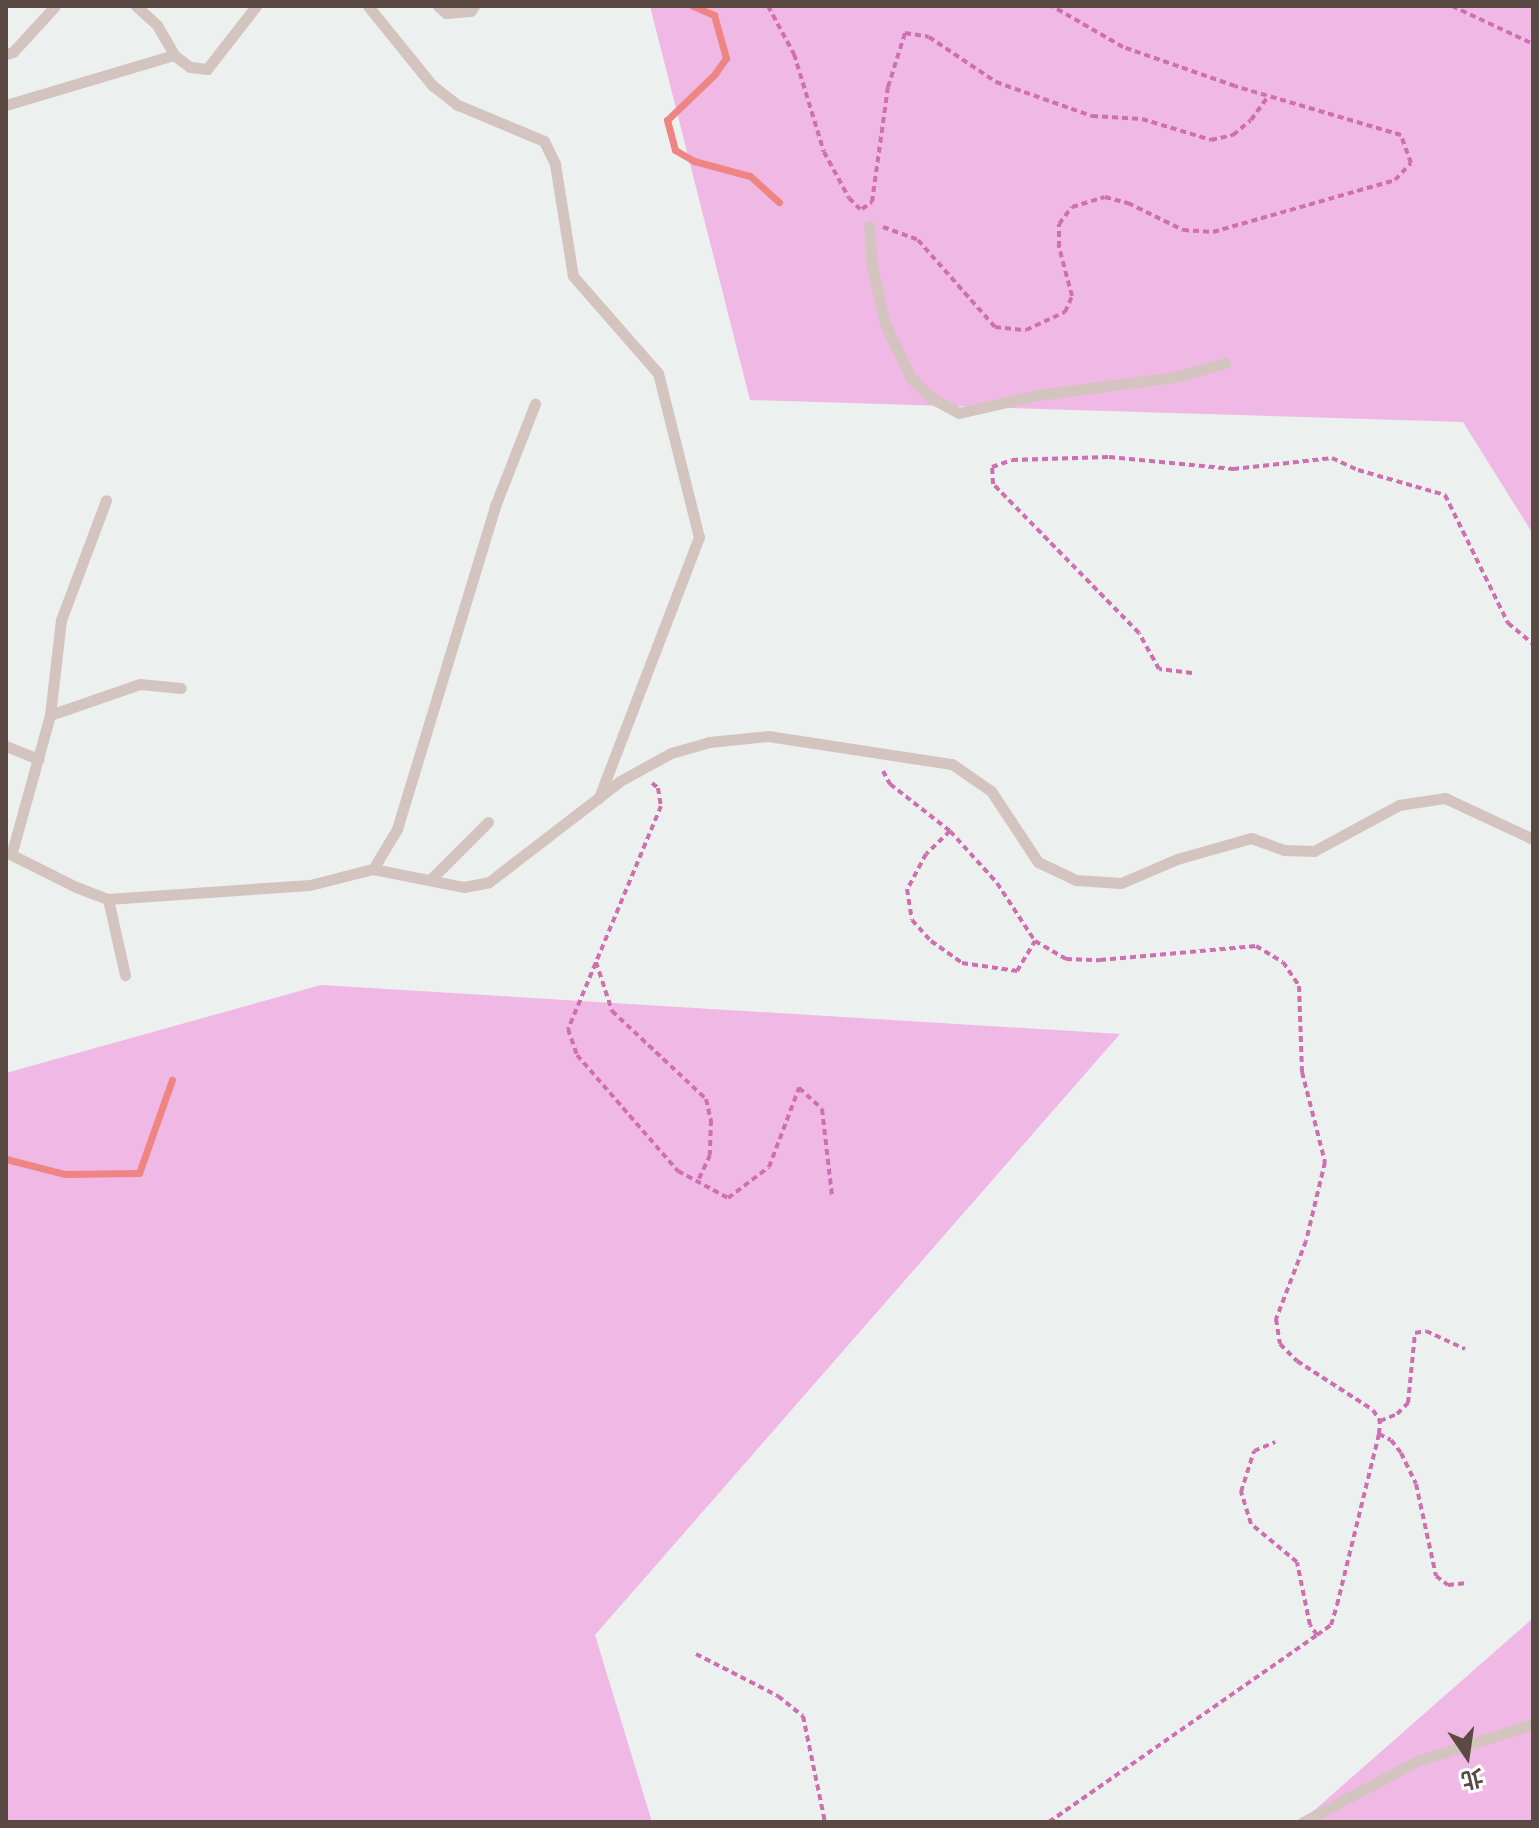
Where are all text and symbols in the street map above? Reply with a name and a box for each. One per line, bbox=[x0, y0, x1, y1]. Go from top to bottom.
north arrow bbox=[1427, 1716, 1507, 1796]
text: 北 bbox=[1459, 1763, 1486, 1796]

